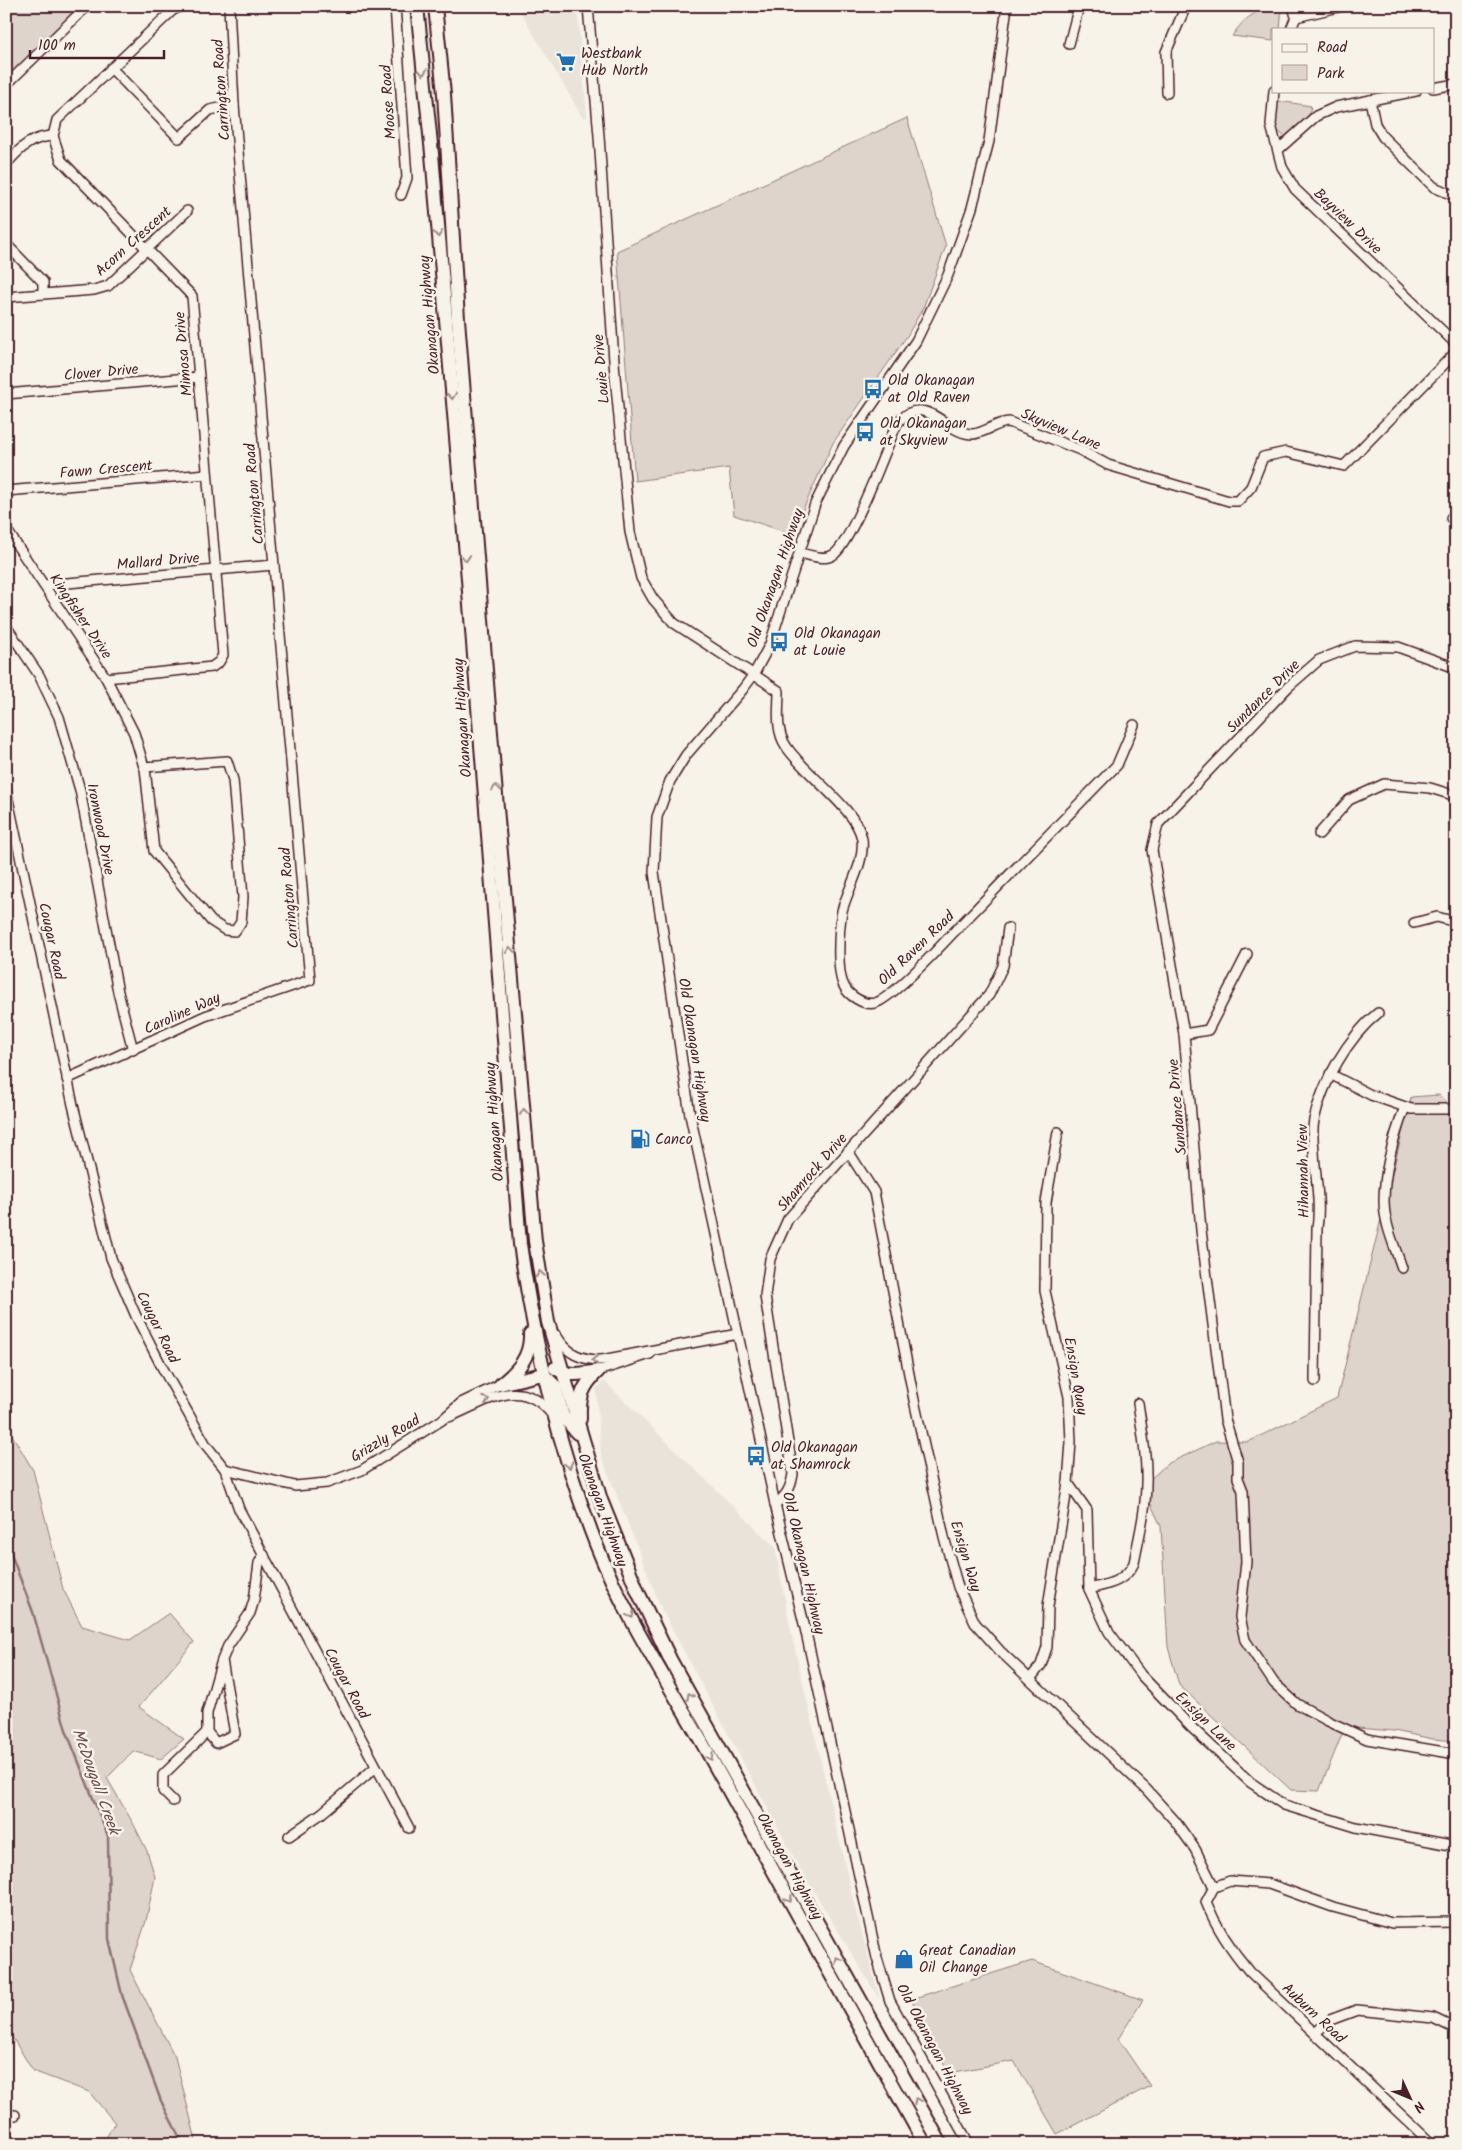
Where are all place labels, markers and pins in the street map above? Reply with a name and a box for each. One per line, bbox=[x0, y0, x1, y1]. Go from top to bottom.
place label: Westbank Hub North bbox=[581, 42, 648, 83]
supermarket icon: Westbank Hub North bbox=[555, 51, 577, 73]
place label: Old Okanagan at Old Raven bbox=[888, 369, 975, 410]
bus stop icon: Old Okanagan at Old Raven bbox=[862, 378, 884, 400]
place label: Old Okanagan at Skyview bbox=[880, 412, 967, 453]
bus stop icon: Old Okanagan at Skyview bbox=[854, 421, 876, 443]
place label: Old Okanagan at Louie bbox=[794, 622, 881, 663]
bus stop icon: Old Okanagan at Louie bbox=[768, 631, 790, 653]
fuel station icon: Canco bbox=[629, 1128, 651, 1150]
place label: Canco bbox=[655, 1128, 693, 1152]
place label: Old Okanagan at Shamrock bbox=[771, 1436, 858, 1477]
bus stop icon: Old Okanagan at Shamrock bbox=[745, 1445, 767, 1467]
place label: Great Canadian Oil Change bbox=[919, 1939, 1016, 1980]
shop icon: Great Canadian Oil Change bbox=[893, 1948, 915, 1970]

